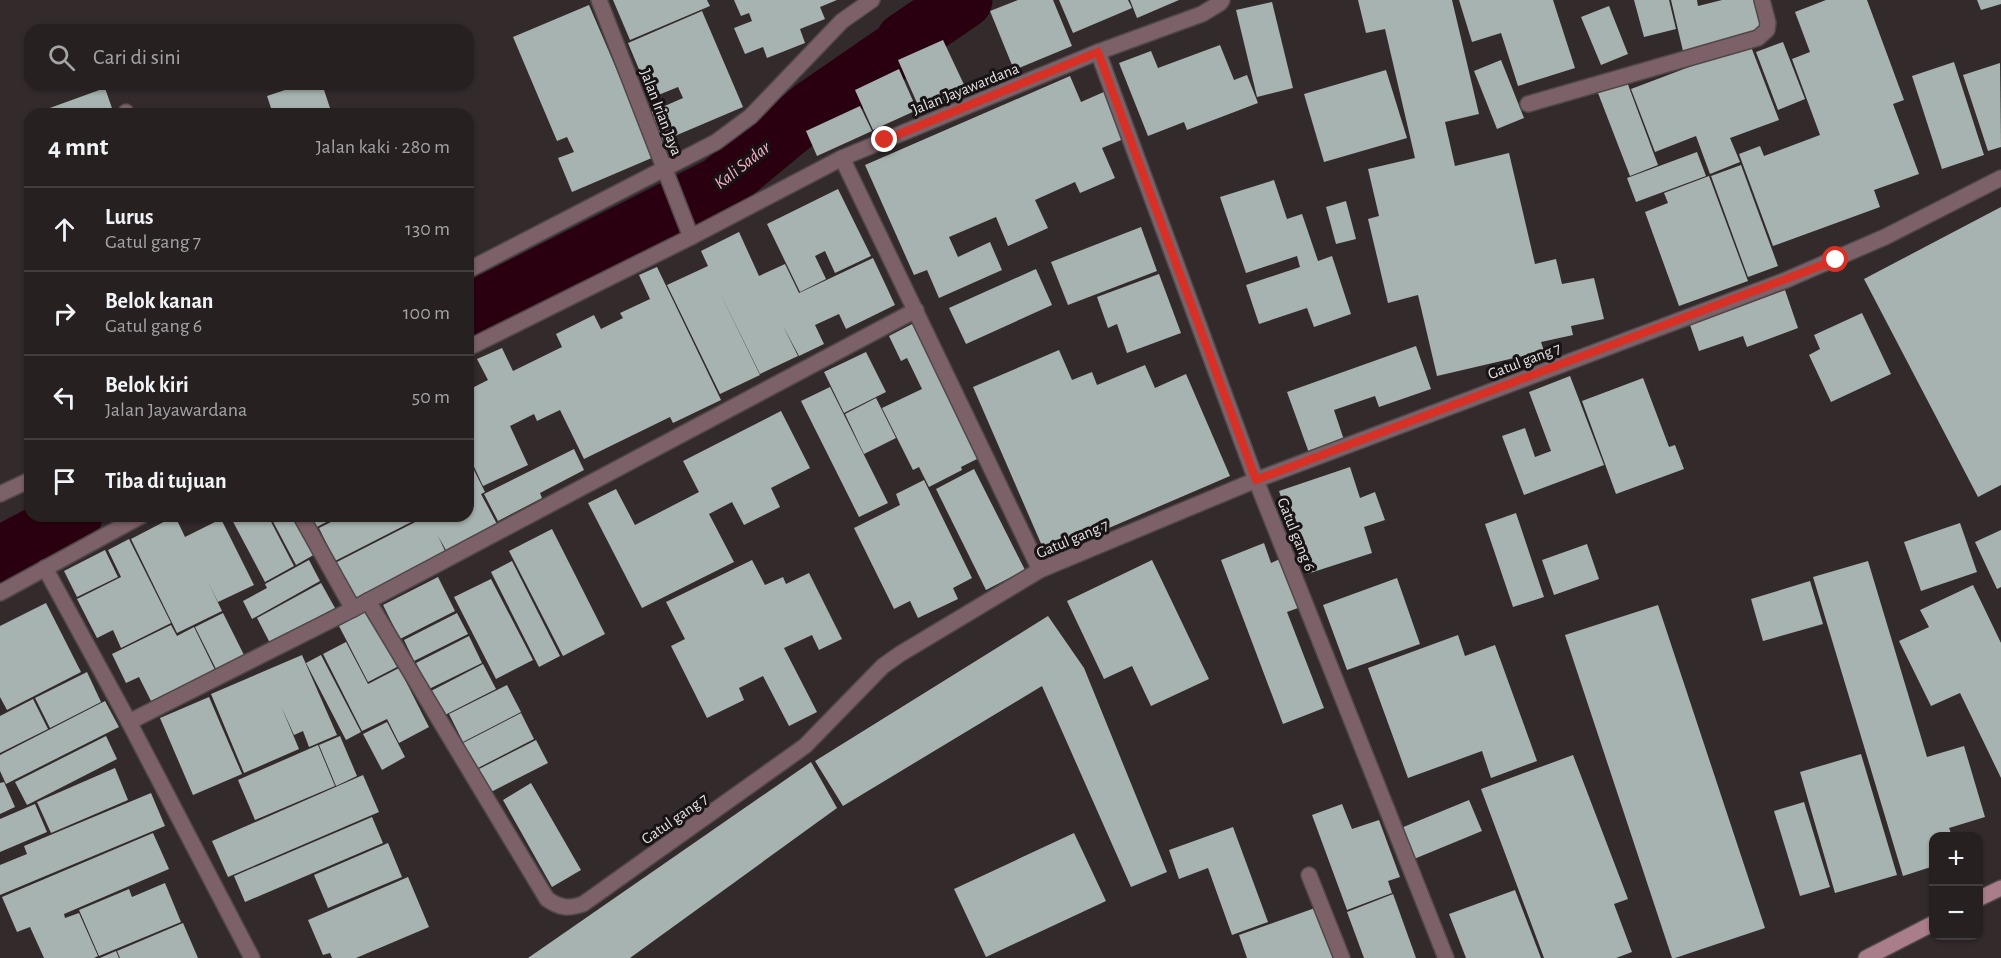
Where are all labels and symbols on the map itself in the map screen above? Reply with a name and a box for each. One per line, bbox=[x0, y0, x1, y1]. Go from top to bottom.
street label: Jalan Jayawardana bbox=[910, 60, 1021, 119]
street label: Jalan Irian Jaya bbox=[636, 67, 685, 158]
route end bbox=[871, 126, 897, 152]
water label: Kali Sadar bbox=[711, 138, 775, 193]
route start bbox=[1822, 246, 1848, 272]
street label: Gatul gang 7 bbox=[1486, 340, 1563, 382]
street label: Gatul gang 6 bbox=[1274, 495, 1318, 573]
street label: Gatul gang 7 bbox=[1034, 516, 1111, 561]
street label: Gatul gang 7 bbox=[638, 790, 711, 847]

